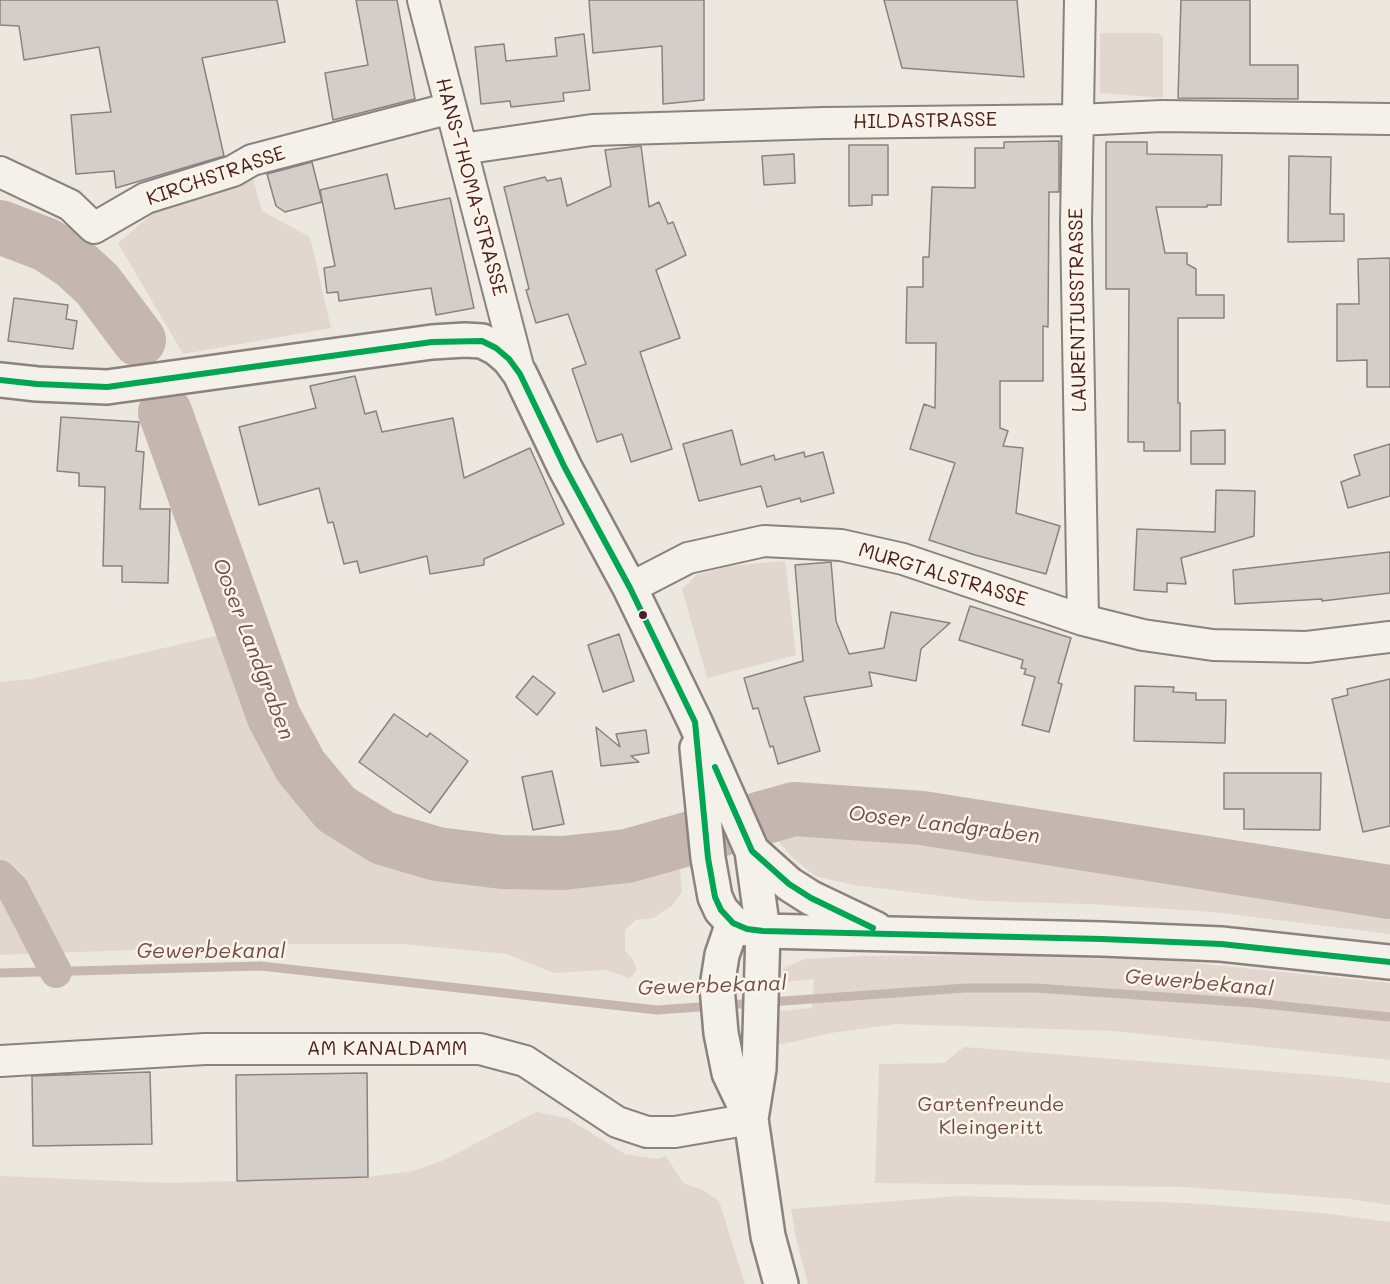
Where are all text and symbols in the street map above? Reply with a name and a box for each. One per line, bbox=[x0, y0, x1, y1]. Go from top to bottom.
street label: HANS-THOMA-STRASSE bbox=[430, 75, 512, 299]
street label: HILDASTRASSE bbox=[853, 108, 997, 134]
street label: KIRCHSTRASSE bbox=[143, 141, 289, 211]
street label: LAURENTIUSSTRASSE bbox=[1064, 208, 1092, 412]
street label: MURGTALSTRASSE bbox=[856, 538, 1030, 612]
water label: Ooser Landgraben bbox=[207, 555, 299, 743]
unlabelled marker bbox=[637, 609, 649, 621]
water label: Ooser Landgraben bbox=[847, 801, 1041, 849]
water label: Gewerbekanal bbox=[137, 939, 285, 965]
water label: Gewerbekanal bbox=[1124, 964, 1274, 1002]
water label: Gewerbekanal bbox=[637, 971, 787, 1001]
street label: AM KANALDAMM bbox=[307, 1037, 467, 1061]
park label: Gartenfreunde Kleingeritt bbox=[918, 1093, 1064, 1140]

